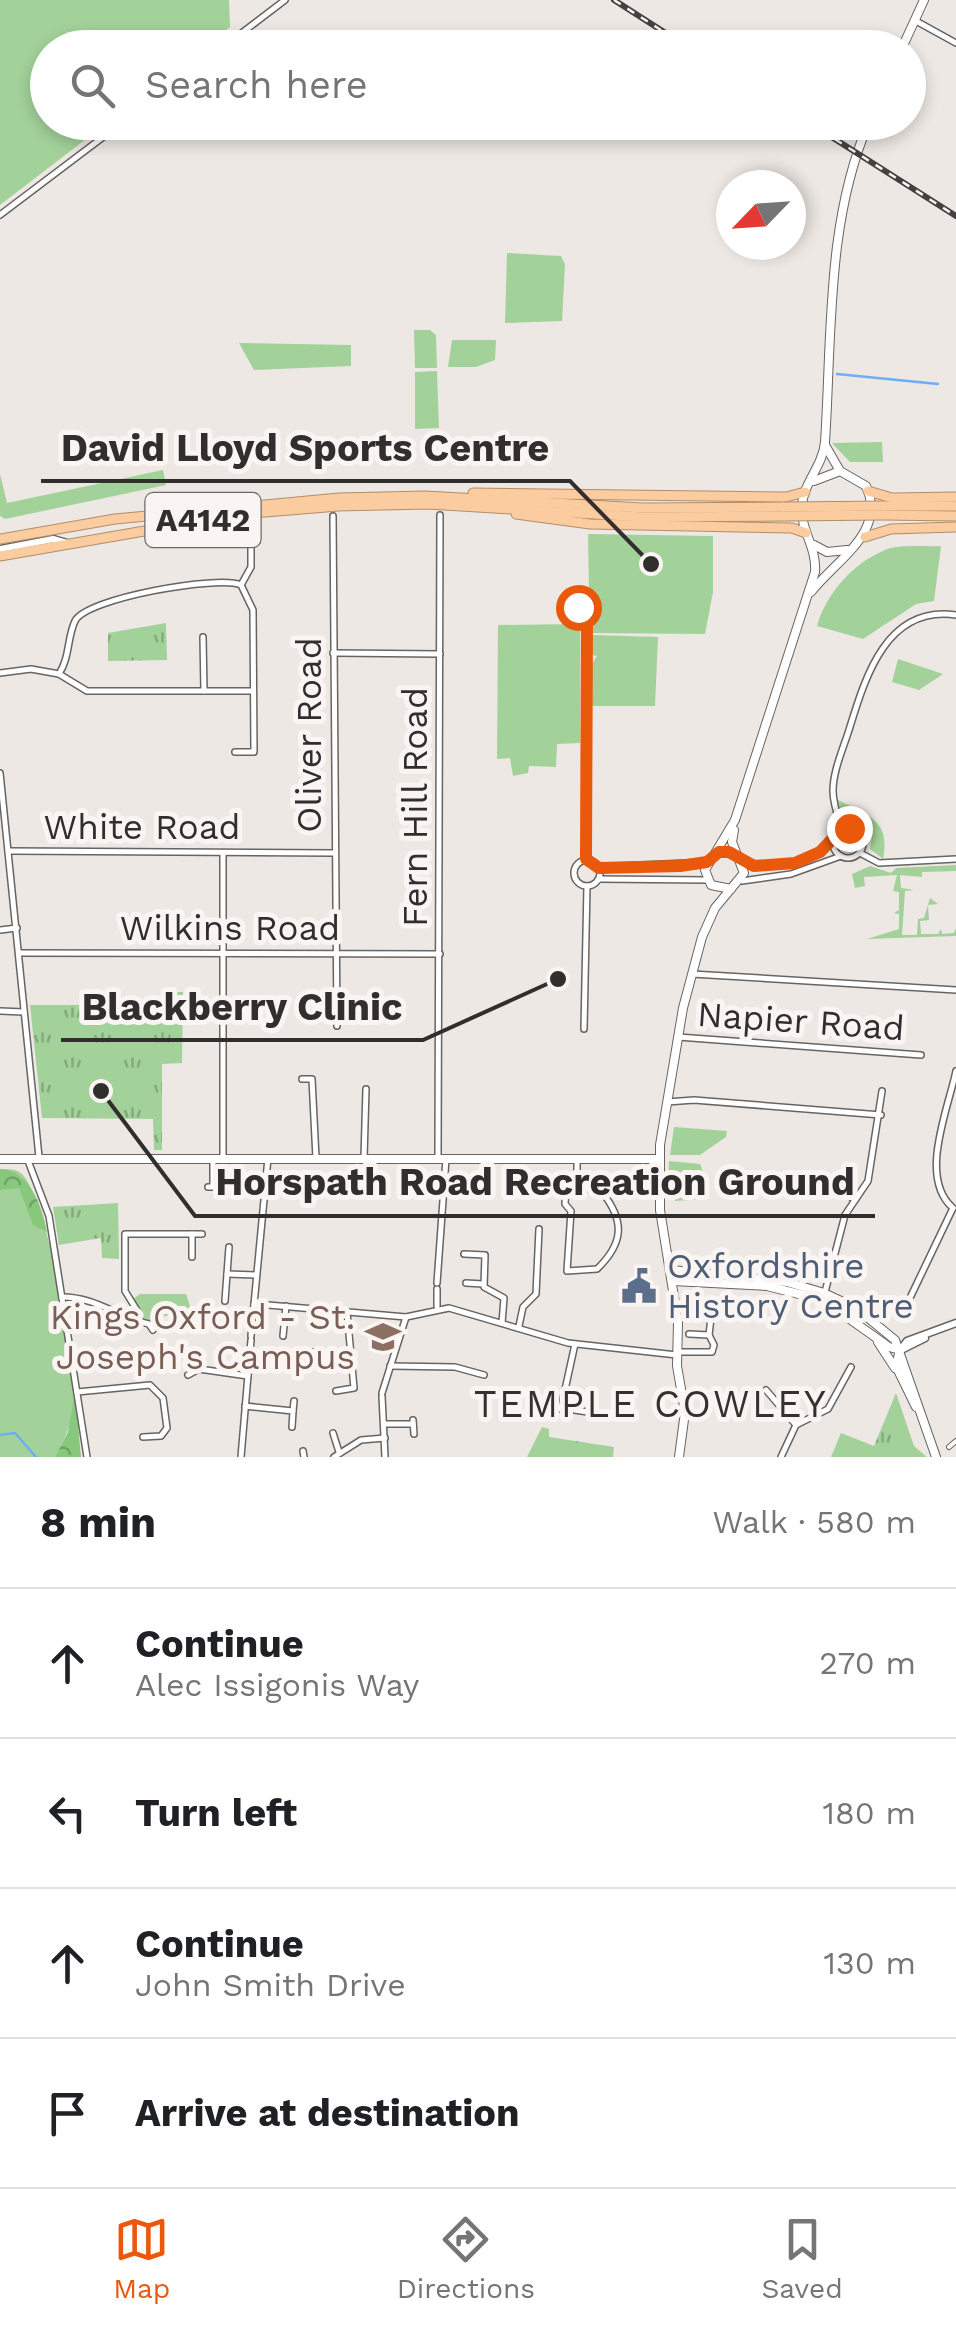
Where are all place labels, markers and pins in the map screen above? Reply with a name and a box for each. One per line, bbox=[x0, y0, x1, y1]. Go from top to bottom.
callout: David Lloyd Sports Centre bbox=[41, 413, 570, 481]
callout: Blackberry Clinic bbox=[61, 972, 423, 1040]
callout: Horspath Road Recreation Ground bbox=[195, 1148, 875, 1216]
place label: Oxfordshire History Centre bbox=[667, 1245, 914, 1327]
public building icon: Oxfordshire History Centre bbox=[620, 1267, 658, 1305]
place label: Kings Oxford - St. Joseph's Campus bbox=[50, 1296, 355, 1378]
school or university icon: Kings Oxford - St. Joseph's Campus bbox=[364, 1318, 402, 1356]

